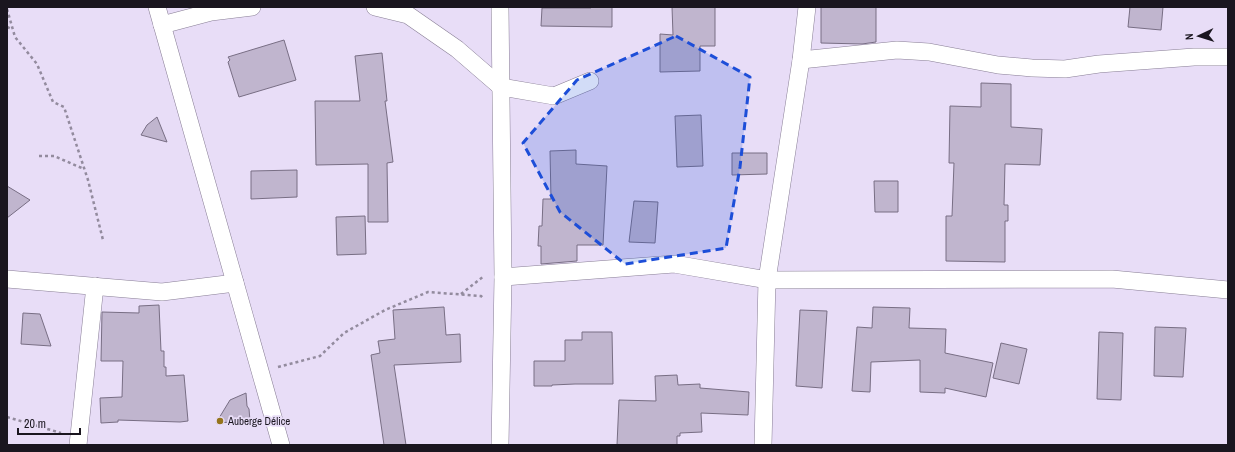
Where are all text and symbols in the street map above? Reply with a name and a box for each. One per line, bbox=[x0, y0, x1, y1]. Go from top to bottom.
north arrow bbox=[1179, 16, 1219, 56]
text: N bbox=[1182, 33, 1196, 40]
scale bar bbox=[18, 410, 80, 436]
place label: Auberge Délice bbox=[227, 414, 290, 428]
text: 20 m bbox=[24, 416, 46, 432]
marker: Auberge Délice bbox=[215, 416, 225, 426]

